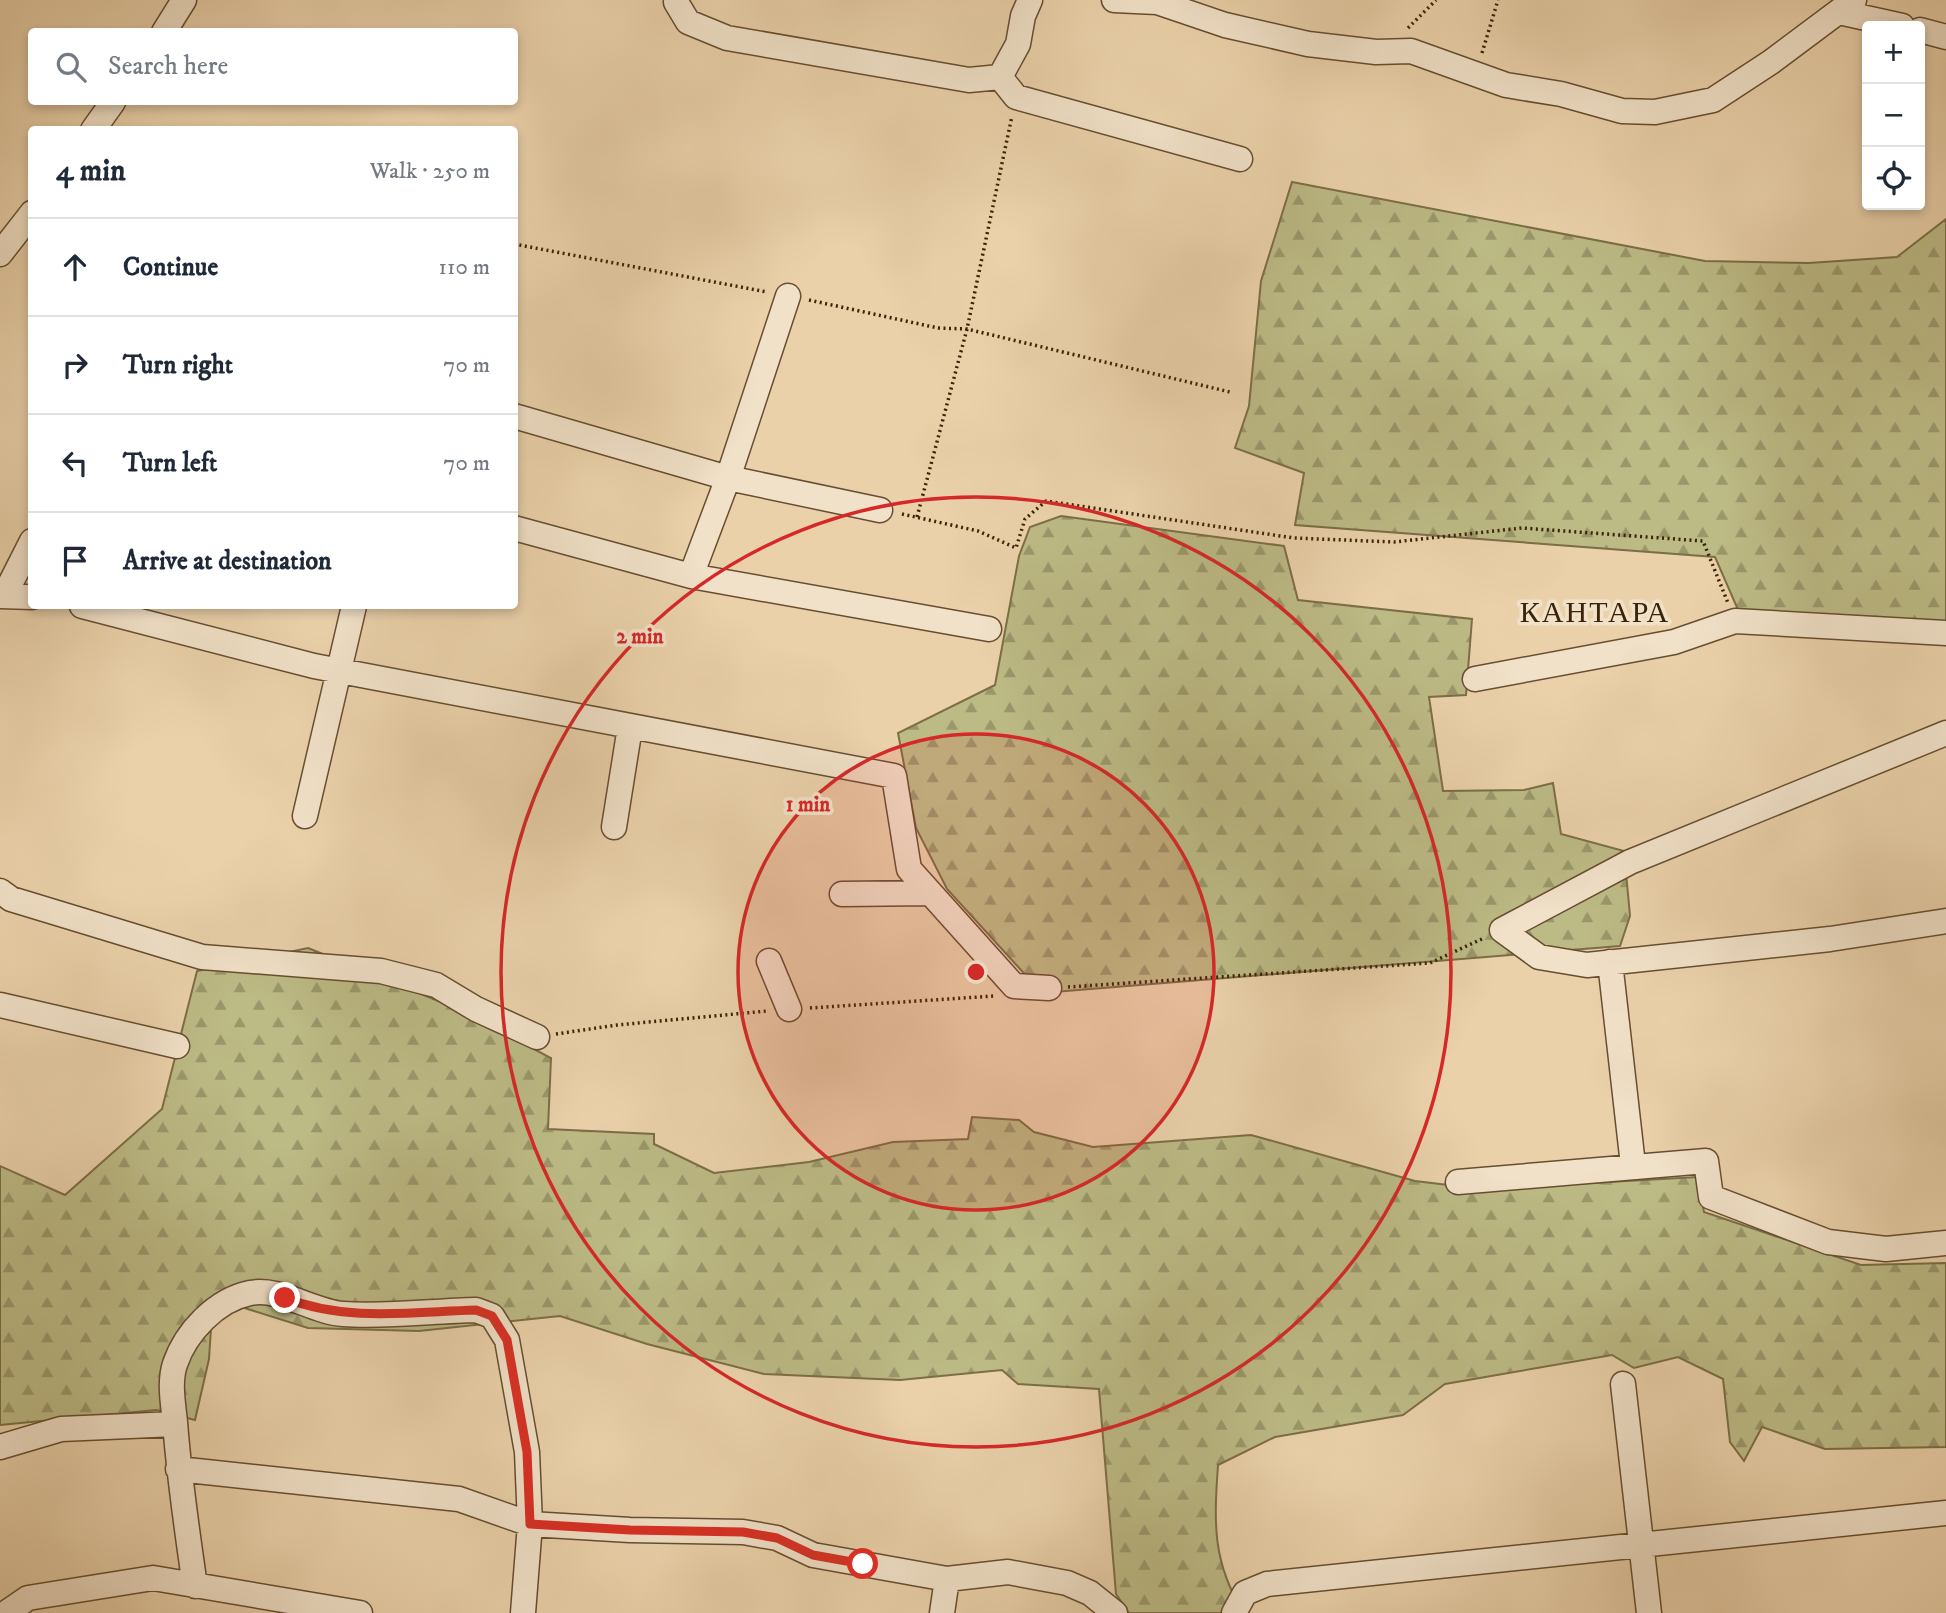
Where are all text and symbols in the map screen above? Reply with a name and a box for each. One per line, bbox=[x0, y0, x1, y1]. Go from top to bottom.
map controls bbox=[1862, 21, 1925, 210]
button: + bbox=[1862, 21, 1925, 84]
search box bbox=[28, 28, 518, 105]
icon: search bbox=[52, 48, 90, 86]
text: Search here bbox=[108, 50, 228, 83]
button: − bbox=[1862, 84, 1925, 147]
button: locate bbox=[1862, 147, 1925, 210]
text: 4 min bbox=[56, 153, 126, 190]
text: Walk · 250 m bbox=[370, 157, 490, 186]
icon: ahead bbox=[56, 248, 94, 286]
text: Continue bbox=[123, 251, 218, 284]
text: 110 m bbox=[439, 253, 490, 282]
icon: right bbox=[56, 346, 94, 384]
text: Turn right bbox=[123, 349, 233, 382]
text: 70 m bbox=[443, 351, 490, 380]
icon: left bbox=[56, 444, 94, 482]
text: Turn left bbox=[123, 447, 217, 480]
text: 70 m bbox=[443, 449, 490, 478]
icon: arrive bbox=[56, 542, 94, 580]
text: Arrive at destination bbox=[123, 545, 332, 578]
district label: КАНТАРА bbox=[1520, 595, 1670, 632]
text: 2 min bbox=[617, 624, 665, 650]
text: 1 min bbox=[786, 792, 831, 818]
centre of rings bbox=[964, 960, 988, 984]
route end bbox=[269, 1282, 300, 1313]
route start bbox=[847, 1548, 878, 1579]

